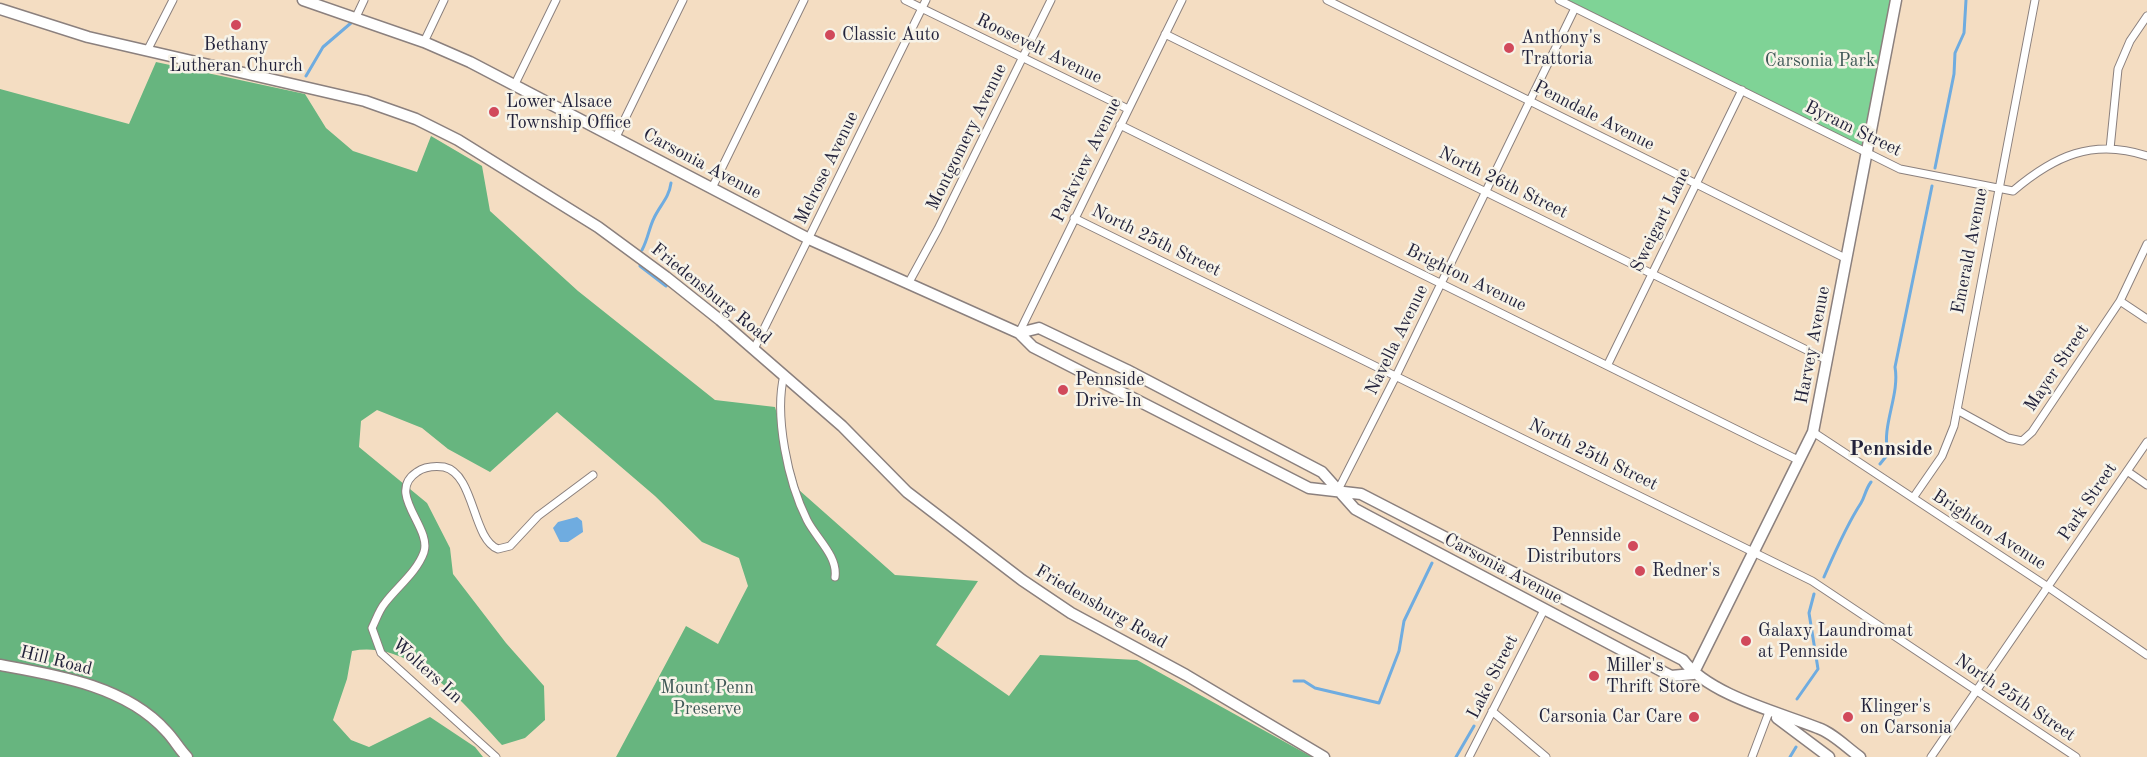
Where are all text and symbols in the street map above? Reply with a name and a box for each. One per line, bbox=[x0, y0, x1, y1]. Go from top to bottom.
street label: Roosevelt Avenue bbox=[973, 9, 1105, 89]
marker: Bethany Lutheran Church bbox=[229, 18, 243, 32]
place label: Classic Auto bbox=[842, 24, 940, 46]
place label: Anthony's Trattoria bbox=[1521, 27, 1601, 70]
marker: Classic Auto bbox=[823, 28, 837, 42]
place label: Bethany Lutheran Church bbox=[169, 34, 303, 76]
marker: Anthony's Trattoria bbox=[1502, 41, 1516, 55]
park label: Carsonia Park bbox=[1765, 50, 1875, 72]
street label: Montgomery Avenue bbox=[922, 60, 1012, 214]
street label: Penndale Avenue bbox=[1530, 76, 1658, 156]
place label: Lower Alsace Township Office bbox=[506, 91, 631, 134]
street label: Parkview Avenue bbox=[1047, 94, 1127, 226]
street label: Byram Street bbox=[1801, 96, 1905, 162]
marker: Lower Alsace Township Office bbox=[487, 105, 501, 119]
street label: Melrose Avenue bbox=[790, 108, 864, 228]
street label: Carsonia Avenue bbox=[639, 124, 765, 204]
street label: North 26th Street bbox=[1435, 142, 1571, 224]
street label: Sweigart Lane bbox=[1626, 164, 1696, 276]
street label: Emerald Avenue bbox=[1947, 186, 1993, 316]
street label: North 25th Street bbox=[1088, 200, 1224, 282]
street label: Friedensburg Road bbox=[646, 239, 776, 349]
street label: Brighton Avenue bbox=[1402, 240, 1530, 316]
street label: Navella Avenue bbox=[1361, 281, 1433, 399]
street label: Harvey Avenue bbox=[1791, 284, 1835, 406]
street label: Mayer Street bbox=[2020, 320, 2094, 416]
place label: Pennside Drive-In bbox=[1075, 369, 1144, 412]
marker: Pennside Drive-In bbox=[1056, 383, 1070, 397]
street label: North 25th Street bbox=[1525, 414, 1661, 496]
district label: Pennside bbox=[1849, 436, 1933, 462]
street label: Park Street bbox=[2054, 459, 2122, 545]
street label: Brighton Avenue bbox=[1928, 485, 2050, 575]
place label: Pennside Distributors bbox=[1527, 525, 1621, 568]
street label: Carsonia Avenue bbox=[1440, 529, 1566, 609]
marker: Pennside Distributors bbox=[1626, 539, 1640, 553]
street label: Friedensburg Road bbox=[1031, 560, 1171, 654]
place label: Redner's bbox=[1652, 560, 1720, 582]
marker: Redner's bbox=[1633, 564, 1647, 578]
place label: Galaxy Laundromat at Pennside bbox=[1758, 620, 1913, 662]
street label: Lake Street bbox=[1463, 631, 1523, 723]
street label: Wolters Ln bbox=[387, 634, 467, 708]
marker: Galaxy Laundromat at Pennside bbox=[1739, 634, 1753, 648]
street label: Hill Road bbox=[18, 642, 94, 680]
street label: North 25th Street bbox=[1951, 650, 2079, 746]
place label: Miller's Thrift Store bbox=[1606, 655, 1700, 698]
marker: Miller's Thrift Store bbox=[1587, 669, 1601, 683]
park label: Mount Penn Preserve bbox=[660, 677, 754, 720]
place label: Klinger's on Carsonia bbox=[1860, 696, 1952, 738]
place label: Carsonia Car Care bbox=[1538, 706, 1682, 728]
marker: Carsonia Car Care bbox=[1687, 710, 1701, 724]
marker: Klinger's on Carsonia bbox=[1841, 710, 1855, 724]

